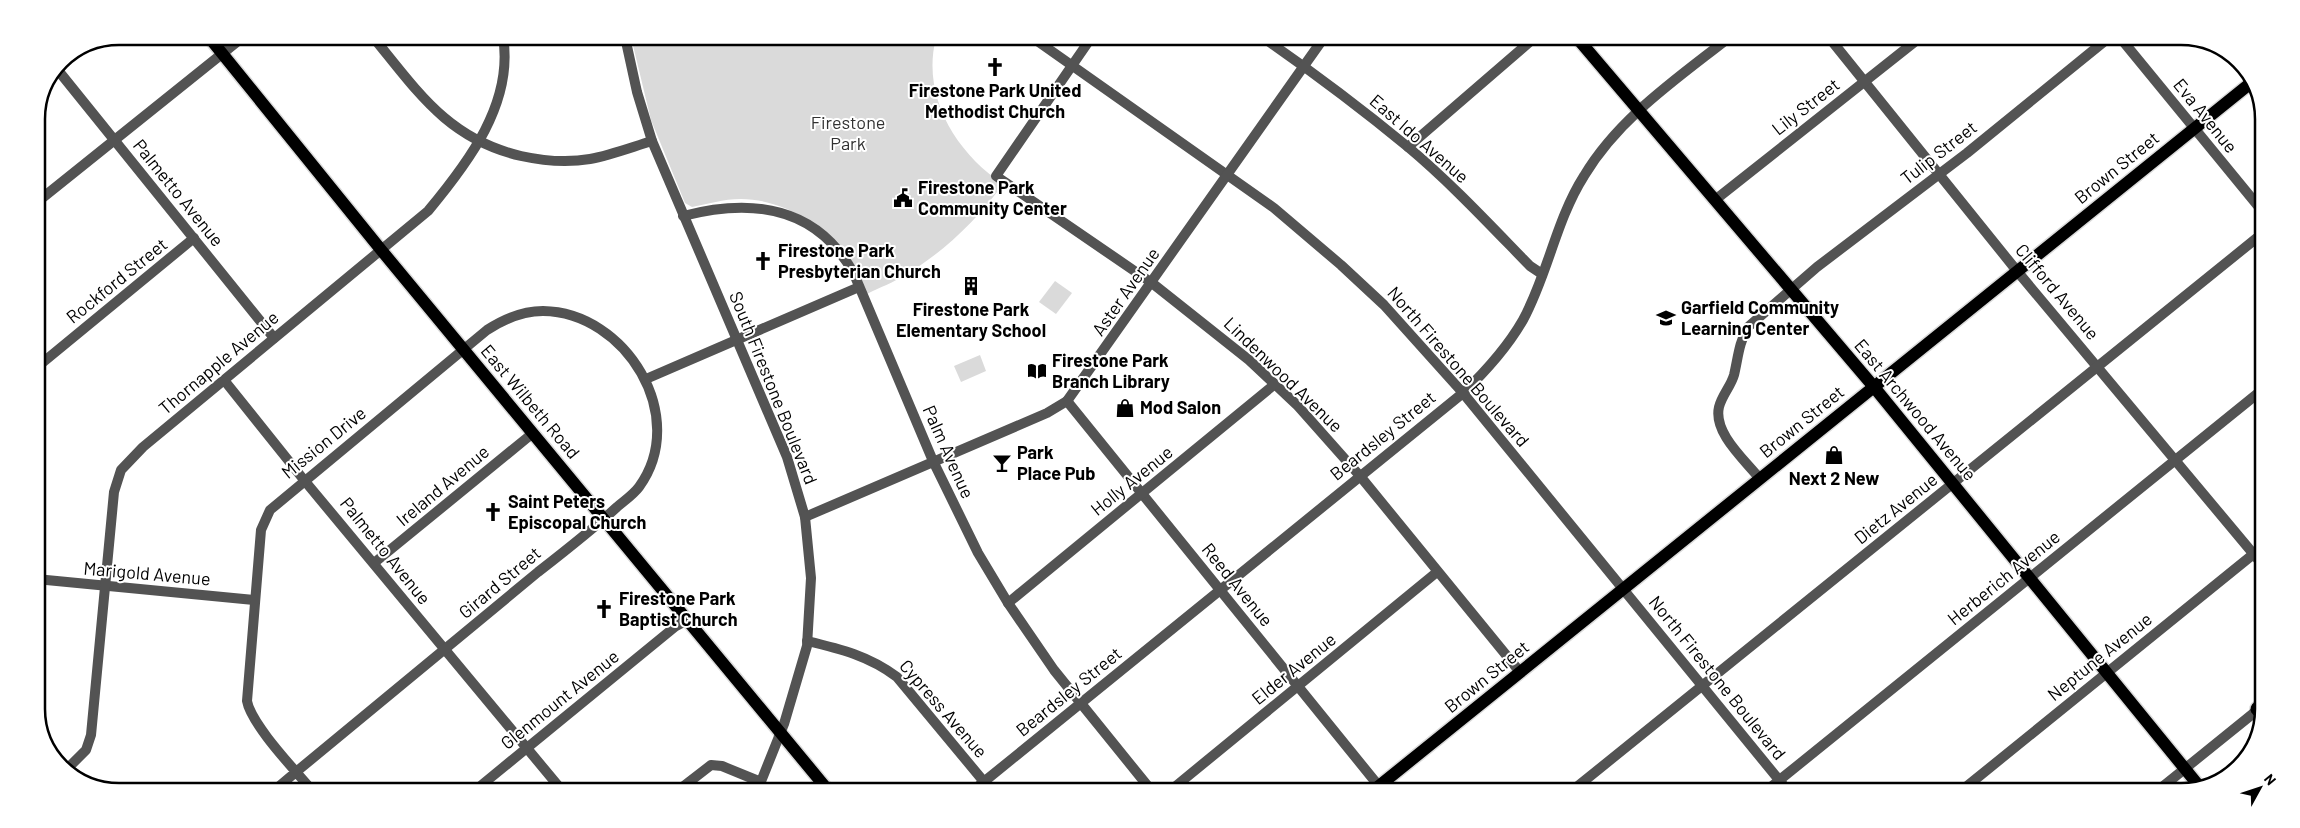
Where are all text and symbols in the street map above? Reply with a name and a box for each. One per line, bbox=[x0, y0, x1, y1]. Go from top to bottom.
church icon: Firestone Park United Methodist Church bbox=[984, 56, 1006, 78]
street label: Lily Street bbox=[1767, 73, 1844, 140]
street label: Eva Avenue bbox=[2169, 74, 2242, 157]
place label: Firestone Park United Methodist Church bbox=[909, 79, 1081, 122]
street label: East Ido Avenue bbox=[1366, 89, 1474, 187]
park label: Firestone Park bbox=[811, 111, 885, 154]
street label: Tulip Street bbox=[1896, 116, 1981, 189]
street label: Brown Street bbox=[2070, 126, 2163, 208]
street label: Palmetto Avenue bbox=[129, 134, 229, 250]
place label: Firestone Park Community Center bbox=[918, 176, 1067, 219]
public building icon: Firestone Park Community Center bbox=[892, 187, 914, 209]
street label: Rockford Street bbox=[61, 233, 171, 328]
place label: Firestone Park Presbyterian Church bbox=[778, 239, 941, 282]
street label: Clifford Avenue bbox=[2011, 239, 2104, 344]
street label: Aster Avenue bbox=[1087, 243, 1164, 340]
church icon: Firestone Park Presbyterian Church bbox=[752, 250, 774, 272]
building icon: Firestone Park Elementary School bbox=[960, 275, 982, 297]
street label: North Firestone Boulevard bbox=[1383, 282, 1534, 451]
street label: South Firestone Boulevard bbox=[725, 288, 823, 487]
place label: Garfield Community Learning Center bbox=[1681, 296, 1839, 339]
place label: Firestone Park Elementary School bbox=[896, 298, 1046, 341]
street label: Thornapple Avenue bbox=[154, 306, 283, 419]
school or university icon: Garfield Community Learning Center bbox=[1655, 307, 1677, 329]
street label: Lindenwood Avenue bbox=[1220, 312, 1348, 436]
street label: East Archwood Avenue bbox=[1850, 334, 1981, 485]
street label: East Wilbeth Road bbox=[477, 340, 585, 463]
place label: Firestone Park Branch Library bbox=[1052, 349, 1170, 392]
library icon: Firestone Park Branch Library bbox=[1026, 360, 1048, 382]
street label: Brown Street bbox=[1755, 380, 1848, 462]
street label: Beardsley Street bbox=[1325, 386, 1440, 485]
place label: Mod Salon bbox=[1140, 396, 1221, 418]
shop icon: Mod Salon bbox=[1114, 397, 1136, 419]
street label: Mission Drive bbox=[277, 401, 370, 483]
street label: Palm Avenue bbox=[919, 402, 979, 502]
street label: Ireland Avenue bbox=[392, 440, 493, 530]
place label: Park Place Pub bbox=[1017, 441, 1095, 484]
street label: Holly Avenue bbox=[1086, 441, 1177, 520]
shop icon: Next 2 New bbox=[1823, 444, 1845, 466]
bar icon: Park Place Pub bbox=[991, 452, 1013, 474]
place label: Next 2 New bbox=[1789, 467, 1879, 489]
street label: Dietz Avenue bbox=[1849, 468, 1941, 548]
place label: Saint Peters Episcopal Church bbox=[508, 490, 646, 533]
street label: Palmetto Avenue bbox=[336, 492, 436, 608]
church icon: Saint Peters Episcopal Church bbox=[482, 501, 504, 523]
street label: Herberich Avenue bbox=[1943, 525, 2064, 629]
street label: Reed Avenue bbox=[1198, 538, 1278, 630]
street label: Girard Street bbox=[454, 542, 545, 623]
street label: Marigold Avenue bbox=[83, 556, 212, 590]
place label: Firestone Park Baptist Church bbox=[619, 587, 738, 630]
street label: North Firestone Boulevard bbox=[1645, 591, 1791, 764]
church icon: Firestone Park Baptist Church bbox=[593, 598, 615, 620]
street label: Neptune Avenue bbox=[2043, 607, 2156, 705]
street label: Elder Avenue bbox=[1247, 628, 1340, 709]
street label: Brown Street bbox=[1440, 635, 1533, 717]
street label: Beardsley Street bbox=[1011, 642, 1126, 741]
street label: Glenmount Avenue bbox=[496, 645, 623, 754]
street label: Cypress Avenue bbox=[895, 655, 992, 762]
north arrow bbox=[2235, 763, 2285, 813]
text: N bbox=[2261, 770, 2280, 788]

